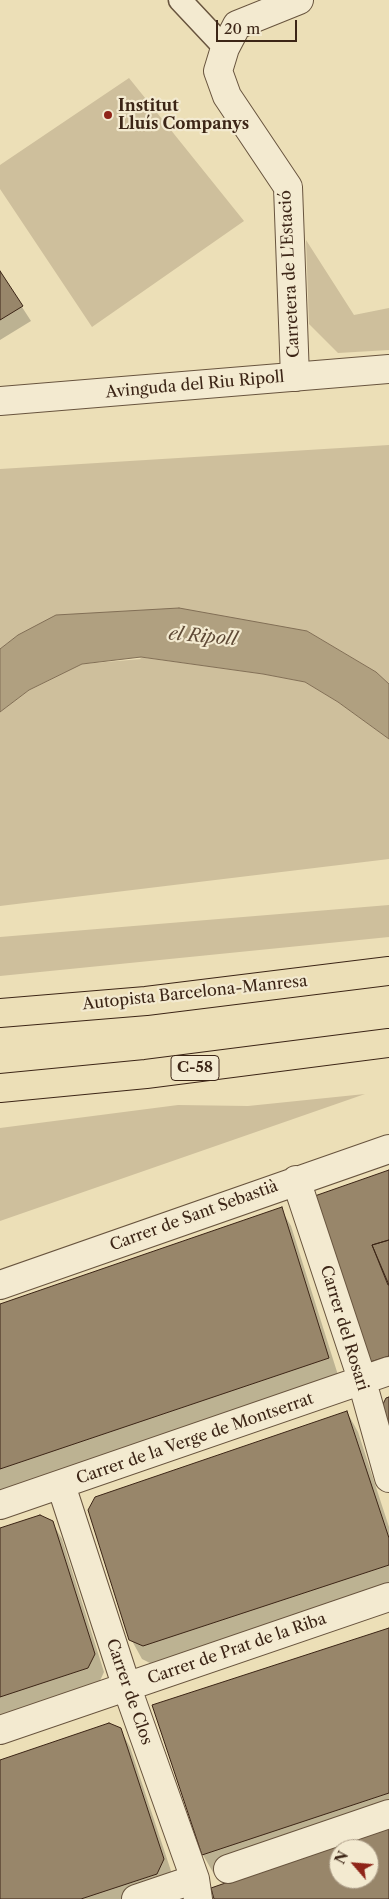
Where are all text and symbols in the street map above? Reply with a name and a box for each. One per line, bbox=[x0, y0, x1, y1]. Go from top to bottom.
scale bar bbox=[219, 10, 300, 42]
text: 20 m bbox=[224, 19, 260, 38]
place label: Institut Lluís Companys bbox=[118, 96, 249, 134]
marker: Institut Lluís Companys bbox=[102, 109, 114, 121]
street label: Carretera de L'Estació bbox=[276, 190, 304, 358]
street label: Avinguda del Riu Ripoll bbox=[105, 368, 285, 402]
water label: el Ripoll bbox=[168, 623, 238, 651]
street label: Autopista Barcelona-Manresa bbox=[82, 972, 308, 1014]
road number: C-58 bbox=[171, 1056, 219, 1080]
street label: Carrer de Sant Sebastià bbox=[107, 1177, 281, 1255]
street label: Carrer del Rosari bbox=[316, 1263, 372, 1393]
street label: Carrer de la Verge de Montserrat bbox=[74, 1389, 316, 1489]
street label: Carrer de Prat de la Riba bbox=[145, 1609, 329, 1689]
street label: Carrer de Clos bbox=[102, 1636, 156, 1748]
north arrow bbox=[329, 1839, 379, 1889]
text: N bbox=[331, 1848, 352, 1867]

